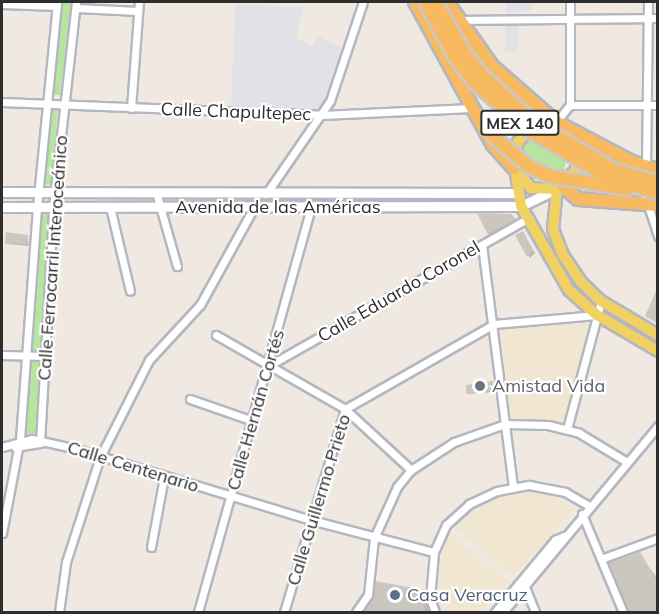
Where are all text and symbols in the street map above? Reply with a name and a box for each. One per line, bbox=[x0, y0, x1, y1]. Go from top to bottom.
street label: Calle Chapultepec bbox=[160, 99, 312, 125]
road number: MEX 140 bbox=[480, 110, 560, 136]
street label: Calle Ferrocarril Interoceánico bbox=[34, 135, 72, 381]
street label: Avenida de las Américas bbox=[175, 196, 381, 218]
street label: Calle Eduardo Coronel bbox=[314, 237, 484, 347]
street label: Calle Hernán Cortés bbox=[223, 327, 289, 493]
place label: Amistad Vida bbox=[492, 375, 605, 397]
marker: Amistad Vida bbox=[473, 379, 487, 393]
street label: Calle Guillermo Prieto bbox=[283, 412, 355, 588]
street label: Calle Centenario bbox=[65, 437, 201, 497]
place label: Casa Veracruz bbox=[407, 584, 528, 606]
marker: Casa Veracruz bbox=[388, 588, 402, 602]

